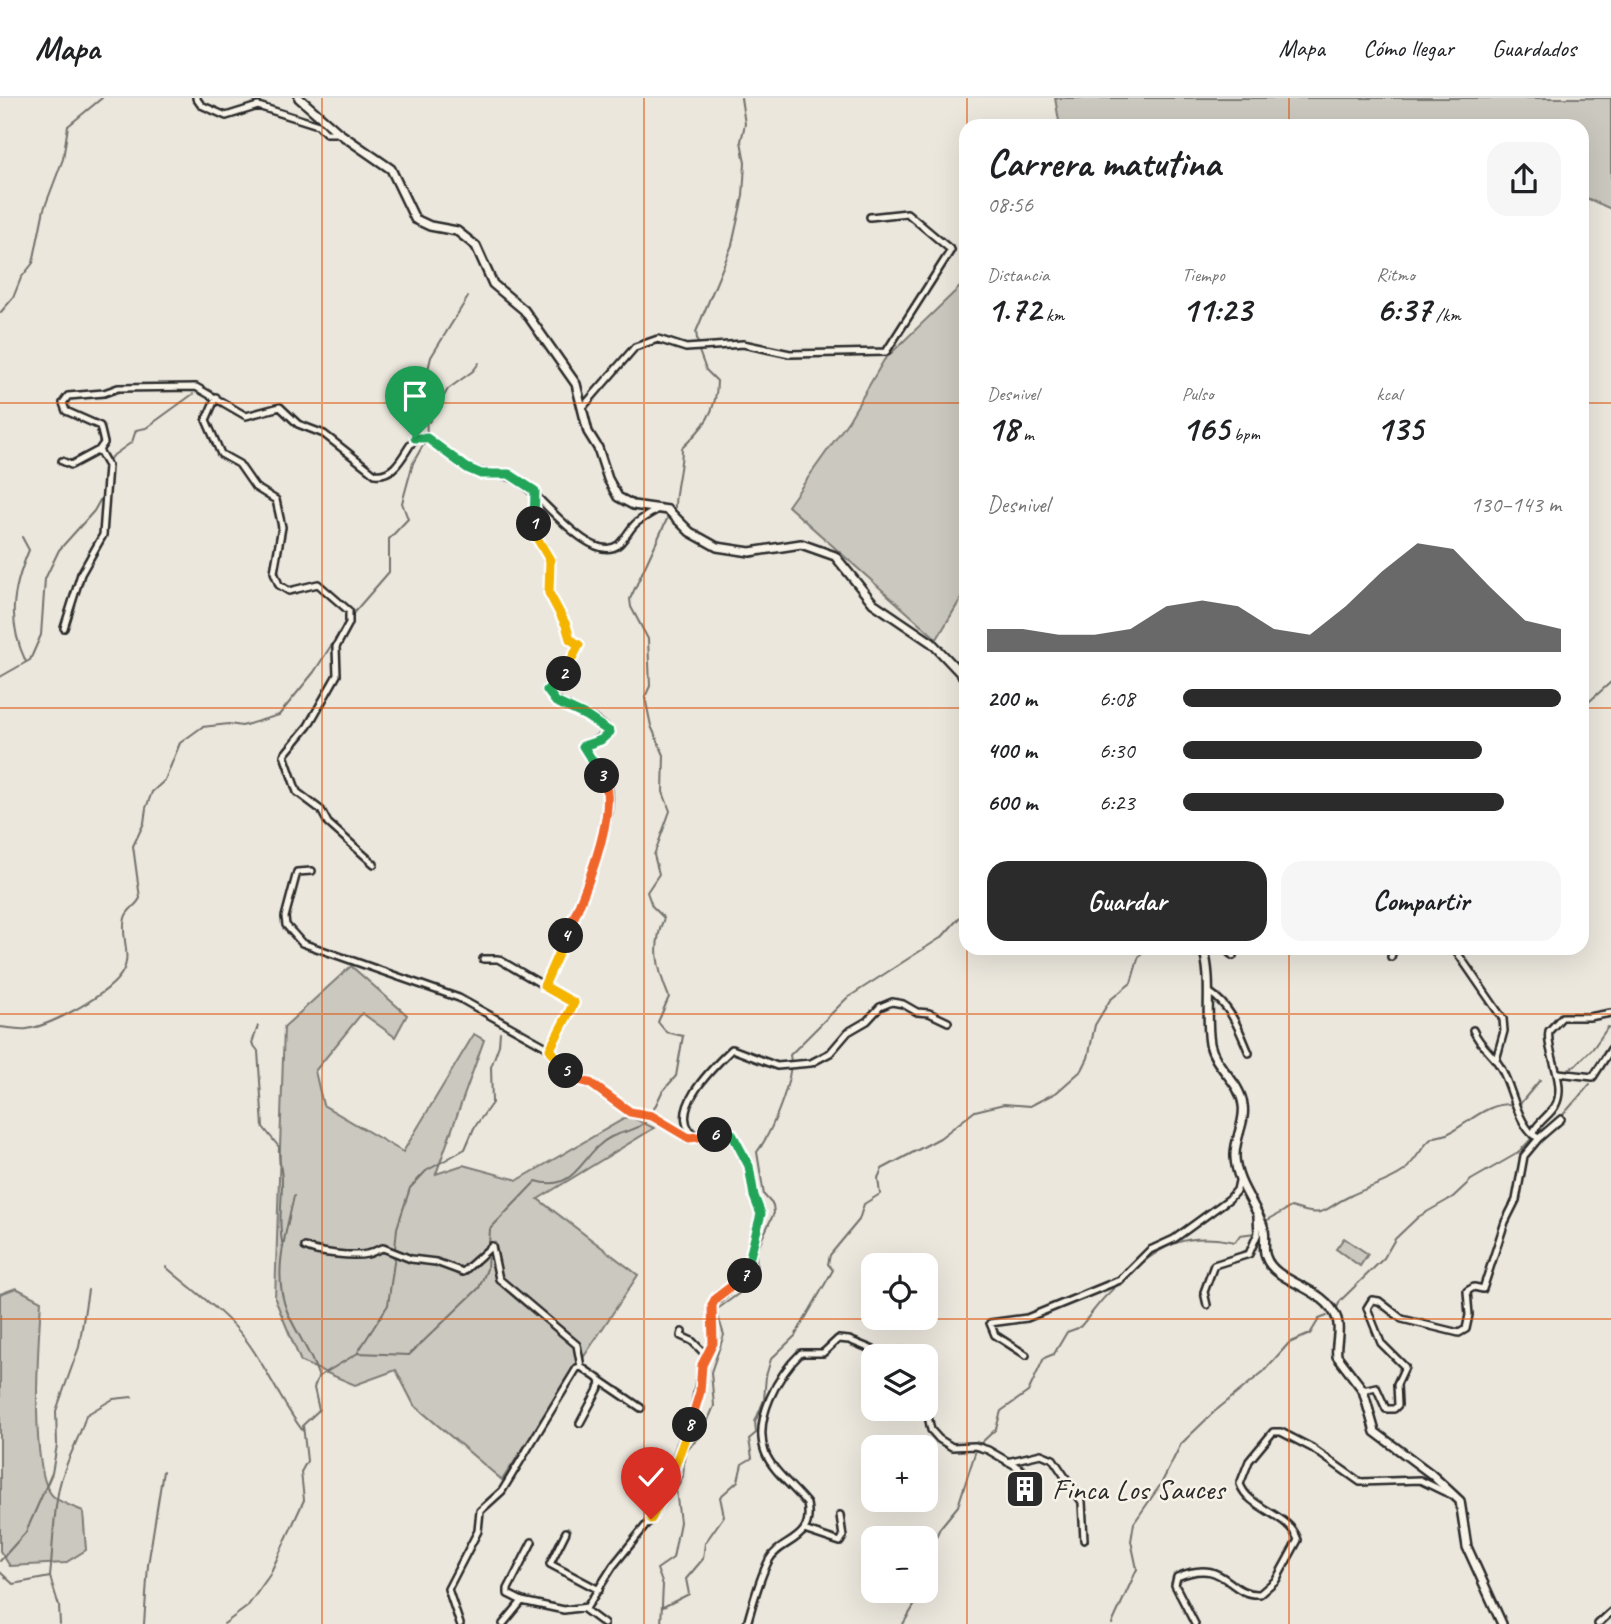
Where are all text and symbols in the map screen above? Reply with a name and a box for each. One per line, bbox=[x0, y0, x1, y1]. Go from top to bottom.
text: Mapa bbox=[35, 27, 100, 69]
text: Mapa bbox=[1278, 33, 1325, 63]
text: Cómo llegar bbox=[1363, 33, 1454, 63]
text: Guardados bbox=[1492, 33, 1576, 63]
text: Carrera matutina bbox=[987, 140, 1221, 187]
button: share bbox=[1487, 142, 1561, 216]
text: 08:56 bbox=[987, 190, 1033, 219]
text: Distancia bbox=[987, 263, 1049, 287]
text: Tiempo bbox=[1182, 263, 1225, 287]
text: Ritmo bbox=[1376, 263, 1415, 287]
text: 1.72 bbox=[987, 287, 1041, 332]
text: 11:23 bbox=[1182, 287, 1252, 332]
text: 6:37 bbox=[1376, 287, 1431, 332]
text: km bbox=[1041, 303, 1064, 327]
text: /km bbox=[1431, 303, 1461, 327]
pin bbox=[385, 366, 445, 438]
icon: arrive bbox=[396, 377, 434, 415]
text: Desnivel bbox=[987, 382, 1039, 406]
text: Pulso bbox=[1182, 382, 1214, 406]
text: kcal bbox=[1376, 382, 1401, 406]
text: 18 bbox=[987, 406, 1019, 451]
text: 165 bbox=[1182, 406, 1229, 451]
text: 135 bbox=[1376, 406, 1423, 451]
text: m bbox=[1019, 422, 1034, 446]
text: bpm bbox=[1229, 422, 1260, 446]
text: Desnivel bbox=[987, 490, 1049, 519]
text: 130–143 m bbox=[1470, 490, 1561, 519]
pin: 1 bbox=[516, 506, 552, 542]
text: 1 bbox=[529, 511, 538, 535]
pin: 2 bbox=[546, 656, 582, 692]
text: 2 bbox=[559, 661, 568, 685]
text: 200 m bbox=[987, 684, 1037, 713]
text: 6:08 bbox=[1099, 684, 1135, 713]
text: 400 m bbox=[987, 736, 1037, 765]
text: 6:30 bbox=[1099, 736, 1135, 765]
pin: 3 bbox=[584, 758, 620, 794]
text: 3 bbox=[597, 763, 606, 787]
text: 600 m bbox=[987, 788, 1037, 817]
text: 6:23 bbox=[1099, 788, 1135, 817]
button: Guardar bbox=[987, 861, 1267, 941]
button: Compartir bbox=[1281, 861, 1561, 941]
pin: 4 bbox=[548, 918, 584, 954]
text: 4 bbox=[561, 923, 570, 947]
pin: 5 bbox=[548, 1054, 584, 1088]
text: 5 bbox=[561, 1058, 570, 1082]
pin: 6 bbox=[698, 1118, 732, 1152]
text: 6 bbox=[710, 1122, 719, 1146]
map controls bbox=[861, 1253, 938, 1603]
button: locate bbox=[861, 1253, 938, 1330]
pin: 7 bbox=[728, 1258, 762, 1294]
text: 7 bbox=[740, 1263, 749, 1287]
button: layers bbox=[861, 1344, 938, 1421]
pin: 8 bbox=[672, 1408, 708, 1442]
text: 8 bbox=[685, 1412, 694, 1436]
button: + bbox=[861, 1435, 938, 1512]
pin bbox=[621, 1447, 681, 1519]
icon: check bbox=[632, 1458, 670, 1496]
building icon: Finca Los Sauces bbox=[1004, 1468, 1046, 1510]
place label: Finca Los Sauces bbox=[1052, 1470, 1227, 1508]
button: − bbox=[861, 1526, 938, 1603]

